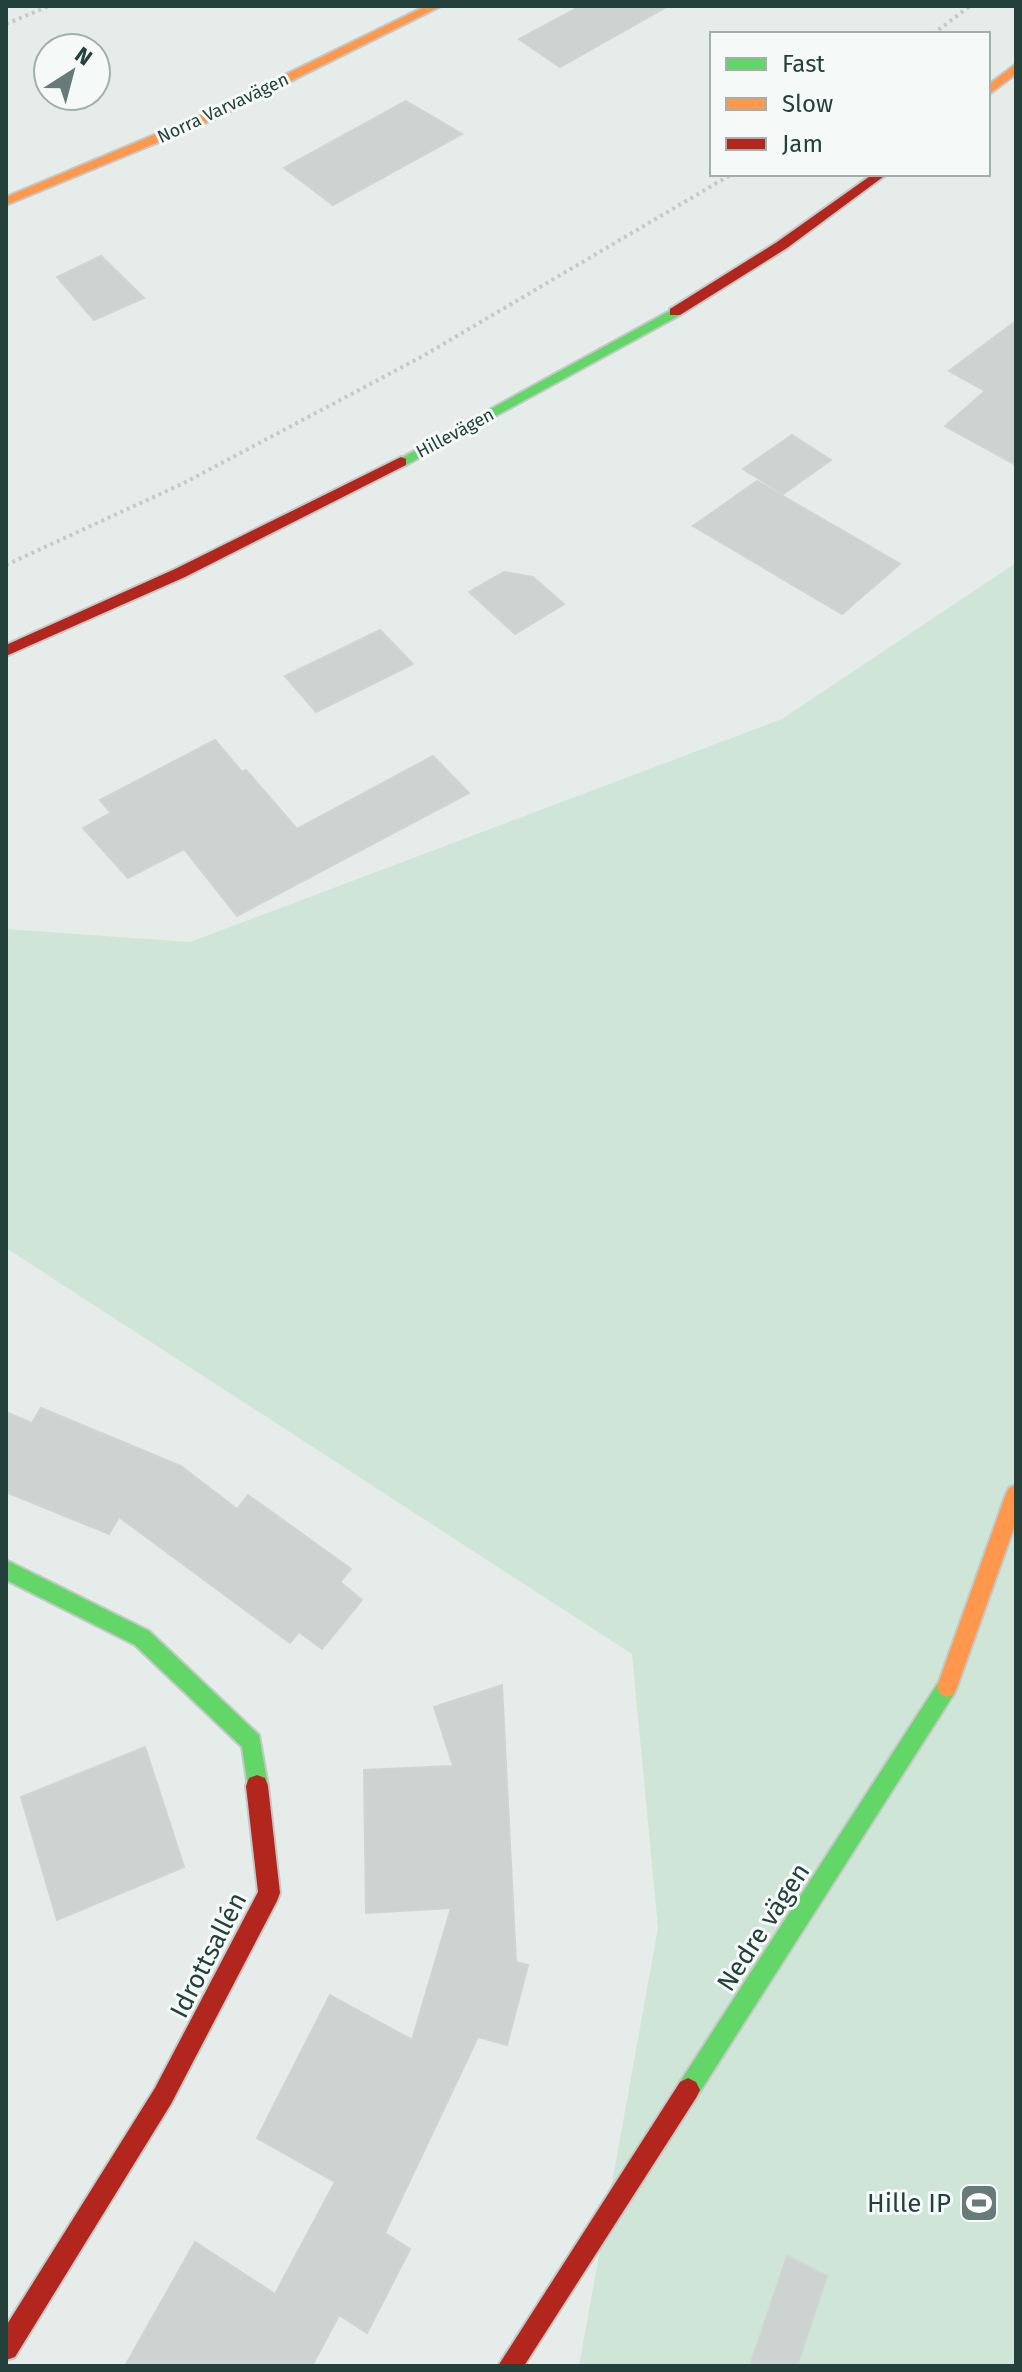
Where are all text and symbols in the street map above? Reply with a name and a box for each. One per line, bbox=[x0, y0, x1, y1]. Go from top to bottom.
north arrow bbox=[32, 32, 112, 112]
legend bbox=[710, 32, 990, 176]
text: N bbox=[70, 41, 97, 71]
text: Fast bbox=[782, 50, 825, 78]
street label: Norra Varvavägen bbox=[154, 68, 292, 148]
text: Slow bbox=[782, 90, 833, 118]
text: Jam bbox=[782, 130, 823, 158]
street label: Hillevägen bbox=[412, 403, 498, 463]
street label: Nedre vägen bbox=[711, 1857, 816, 1997]
street label: Idrottsallén bbox=[164, 1887, 253, 2023]
sports icon: Hille IP bbox=[958, 2182, 1000, 2224]
place label: Hille IP bbox=[867, 2188, 951, 2219]

